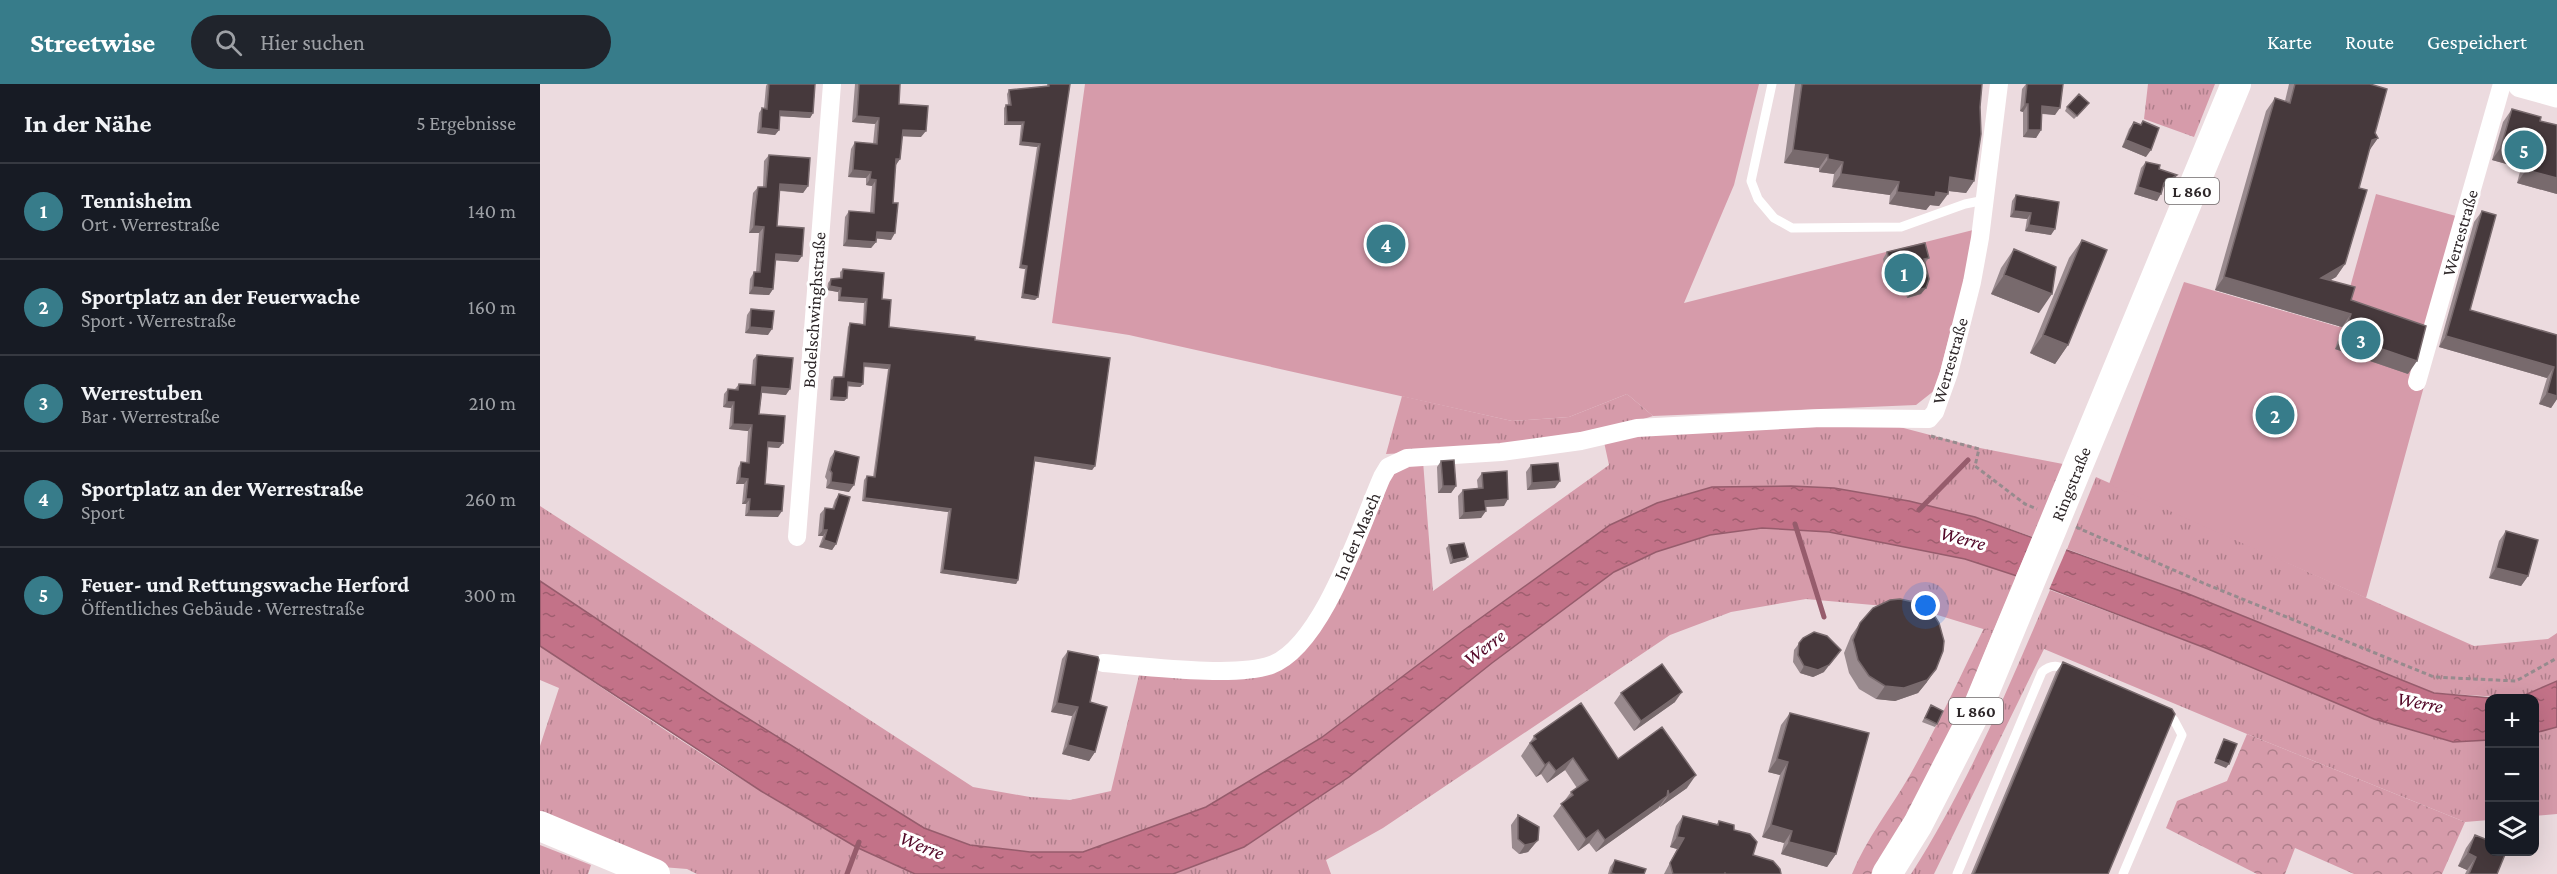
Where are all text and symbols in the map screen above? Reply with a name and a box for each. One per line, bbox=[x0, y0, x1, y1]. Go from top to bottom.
search box bbox=[191, 15, 611, 69]
icon: search bbox=[212, 26, 245, 59]
text: Streetwise bbox=[30, 27, 155, 58]
text: Hier suchen bbox=[260, 30, 365, 55]
text: Karte bbox=[2267, 30, 2312, 54]
text: Route bbox=[2345, 30, 2394, 54]
text: Gespeichert bbox=[2427, 30, 2527, 54]
text: In der Nähe bbox=[24, 109, 152, 138]
text: 5 Ergebnisse bbox=[416, 112, 516, 134]
pin: 5 bbox=[2504, 128, 2544, 172]
road number: L 860 bbox=[2165, 178, 2219, 204]
street label: Werrestraße bbox=[2438, 187, 2482, 279]
text: Tennisheim bbox=[81, 188, 192, 213]
text: 1 bbox=[40, 200, 47, 222]
text: 140 m bbox=[468, 200, 516, 222]
text: Ort · Werrestraße bbox=[81, 213, 220, 235]
pin: 4 bbox=[1366, 222, 1406, 266]
street label: Bodelschwinghstraße bbox=[799, 231, 829, 389]
pin: 1 bbox=[1884, 250, 1924, 296]
text: Sportplatz an der Feuerwache bbox=[81, 284, 360, 309]
text: 2 bbox=[38, 296, 49, 318]
text: 160 m bbox=[468, 296, 516, 318]
text: Sport · Werrestraße bbox=[81, 309, 236, 331]
street label: Werrestraße bbox=[1928, 315, 1972, 407]
pin: 3 bbox=[2342, 318, 2380, 362]
text: Werrestuben bbox=[81, 380, 203, 405]
text: 3 bbox=[39, 392, 48, 414]
text: 210 m bbox=[469, 392, 516, 414]
pin: 2 bbox=[2256, 392, 2294, 438]
text: Bar · Werrestraße bbox=[81, 405, 220, 427]
street label: Ringstraße bbox=[2047, 444, 2095, 524]
text: Sportplatz an der Werrestraße bbox=[81, 476, 364, 501]
text: 4 bbox=[38, 488, 49, 510]
text: 260 m bbox=[465, 488, 516, 510]
street label: In der Masch bbox=[1330, 489, 1385, 583]
text: Sport bbox=[81, 501, 125, 523]
water label: Werre bbox=[1938, 521, 1989, 555]
text: Feuer- und Rettungswache Herford bbox=[81, 572, 409, 597]
text: 5 bbox=[39, 584, 48, 606]
text: 300 m bbox=[464, 584, 516, 606]
your location bbox=[1911, 591, 1940, 620]
text: Öffentliches Gebäude · Werrestraße bbox=[81, 597, 364, 619]
water label: Werre bbox=[1459, 624, 1509, 670]
water label: Werre bbox=[2395, 687, 2445, 717]
map controls bbox=[2485, 694, 2539, 856]
button: + bbox=[2485, 694, 2539, 748]
road number: L 860 bbox=[1949, 698, 2003, 724]
button: − bbox=[2485, 748, 2539, 802]
button: layers bbox=[2485, 802, 2539, 856]
water label: Werre bbox=[896, 826, 948, 864]

